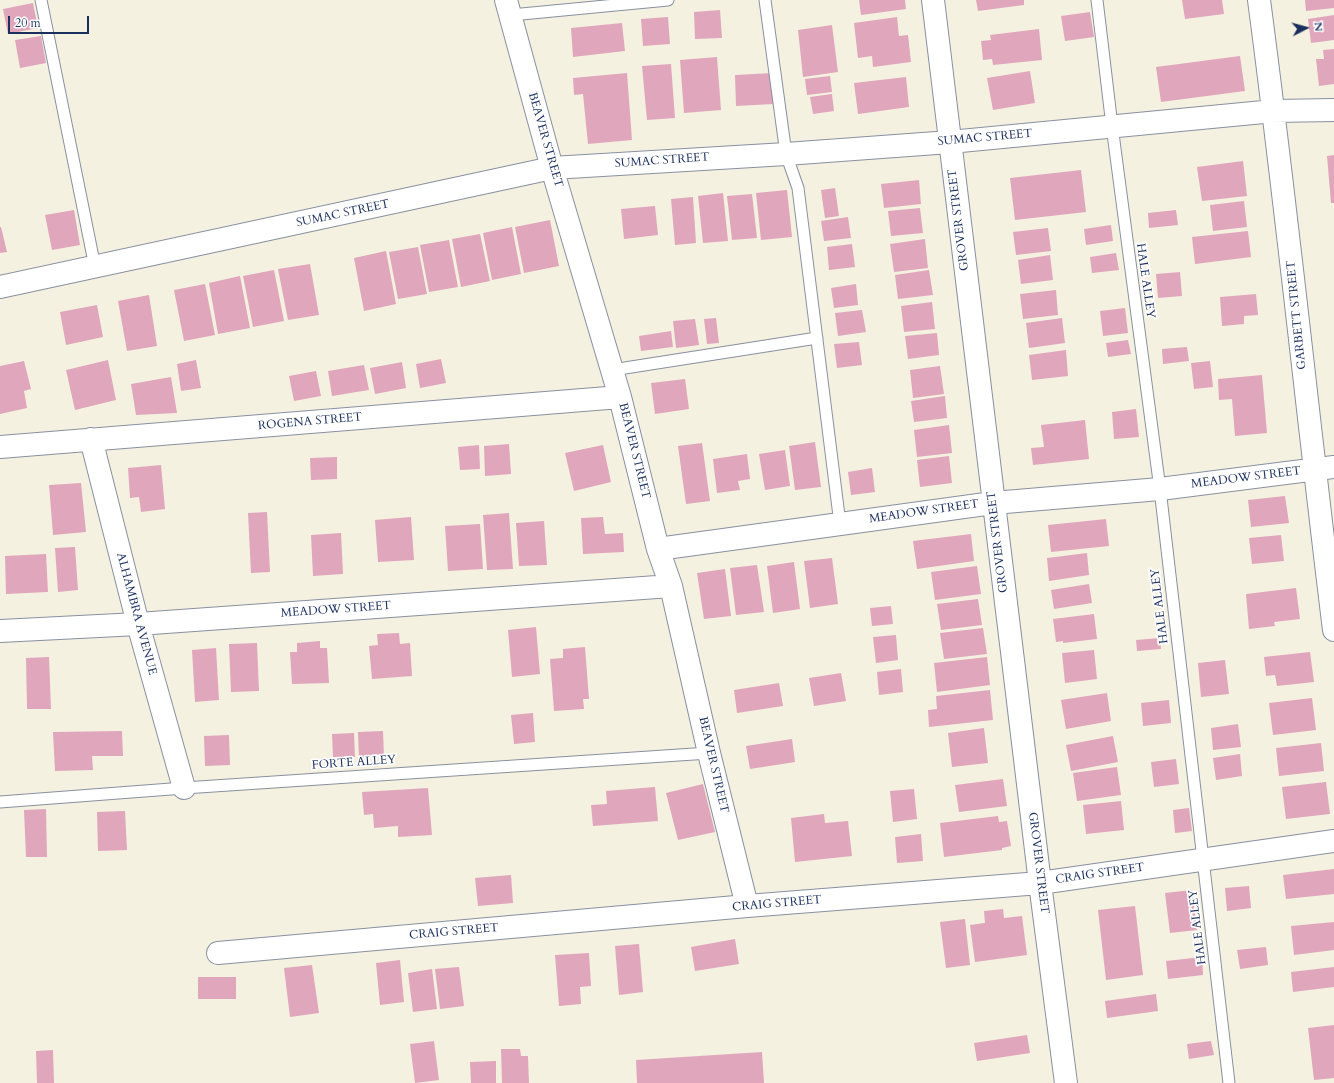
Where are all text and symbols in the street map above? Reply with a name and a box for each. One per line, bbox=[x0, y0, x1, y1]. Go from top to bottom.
scale bar bbox=[10, 8, 91, 34]
north arrow bbox=[1286, 8, 1326, 48]
text: 20 m bbox=[15, 15, 41, 31]
text: N bbox=[1310, 21, 1326, 32]
street label: BEAVER STREET bbox=[524, 91, 566, 189]
street label: SUMAC STREET bbox=[937, 127, 1033, 149]
street label: SUMAC STREET bbox=[614, 151, 710, 171]
street label: GROVER STREET bbox=[946, 168, 972, 272]
street label: SUMAC STREET bbox=[295, 197, 391, 231]
street label: HALE ALLEY bbox=[1133, 242, 1157, 320]
street label: GARBETT STREET bbox=[1284, 260, 1310, 370]
street label: BEAVER STREET bbox=[615, 401, 653, 501]
street label: ROGENA STREET bbox=[257, 410, 363, 434]
street label: MEADOW STREET bbox=[1190, 464, 1302, 492]
street label: GROVER STREET bbox=[985, 490, 1011, 594]
street label: MEADOW STREET bbox=[868, 497, 980, 527]
street label: ALHAMBRA AVENUE bbox=[113, 551, 159, 677]
street label: HALE ALLEY bbox=[1148, 567, 1172, 645]
street label: MEADOW STREET bbox=[280, 599, 392, 621]
street label: BEAVER STREET bbox=[695, 715, 731, 815]
street label: FORTE ALLEY bbox=[311, 753, 397, 773]
street label: GROVER STREET bbox=[1025, 811, 1051, 915]
street label: CRAIG STREET bbox=[1055, 861, 1145, 887]
street label: HALE ALLEY bbox=[1186, 888, 1210, 966]
street label: CRAIG STREET bbox=[732, 893, 822, 915]
street label: CRAIG STREET bbox=[409, 921, 499, 943]

